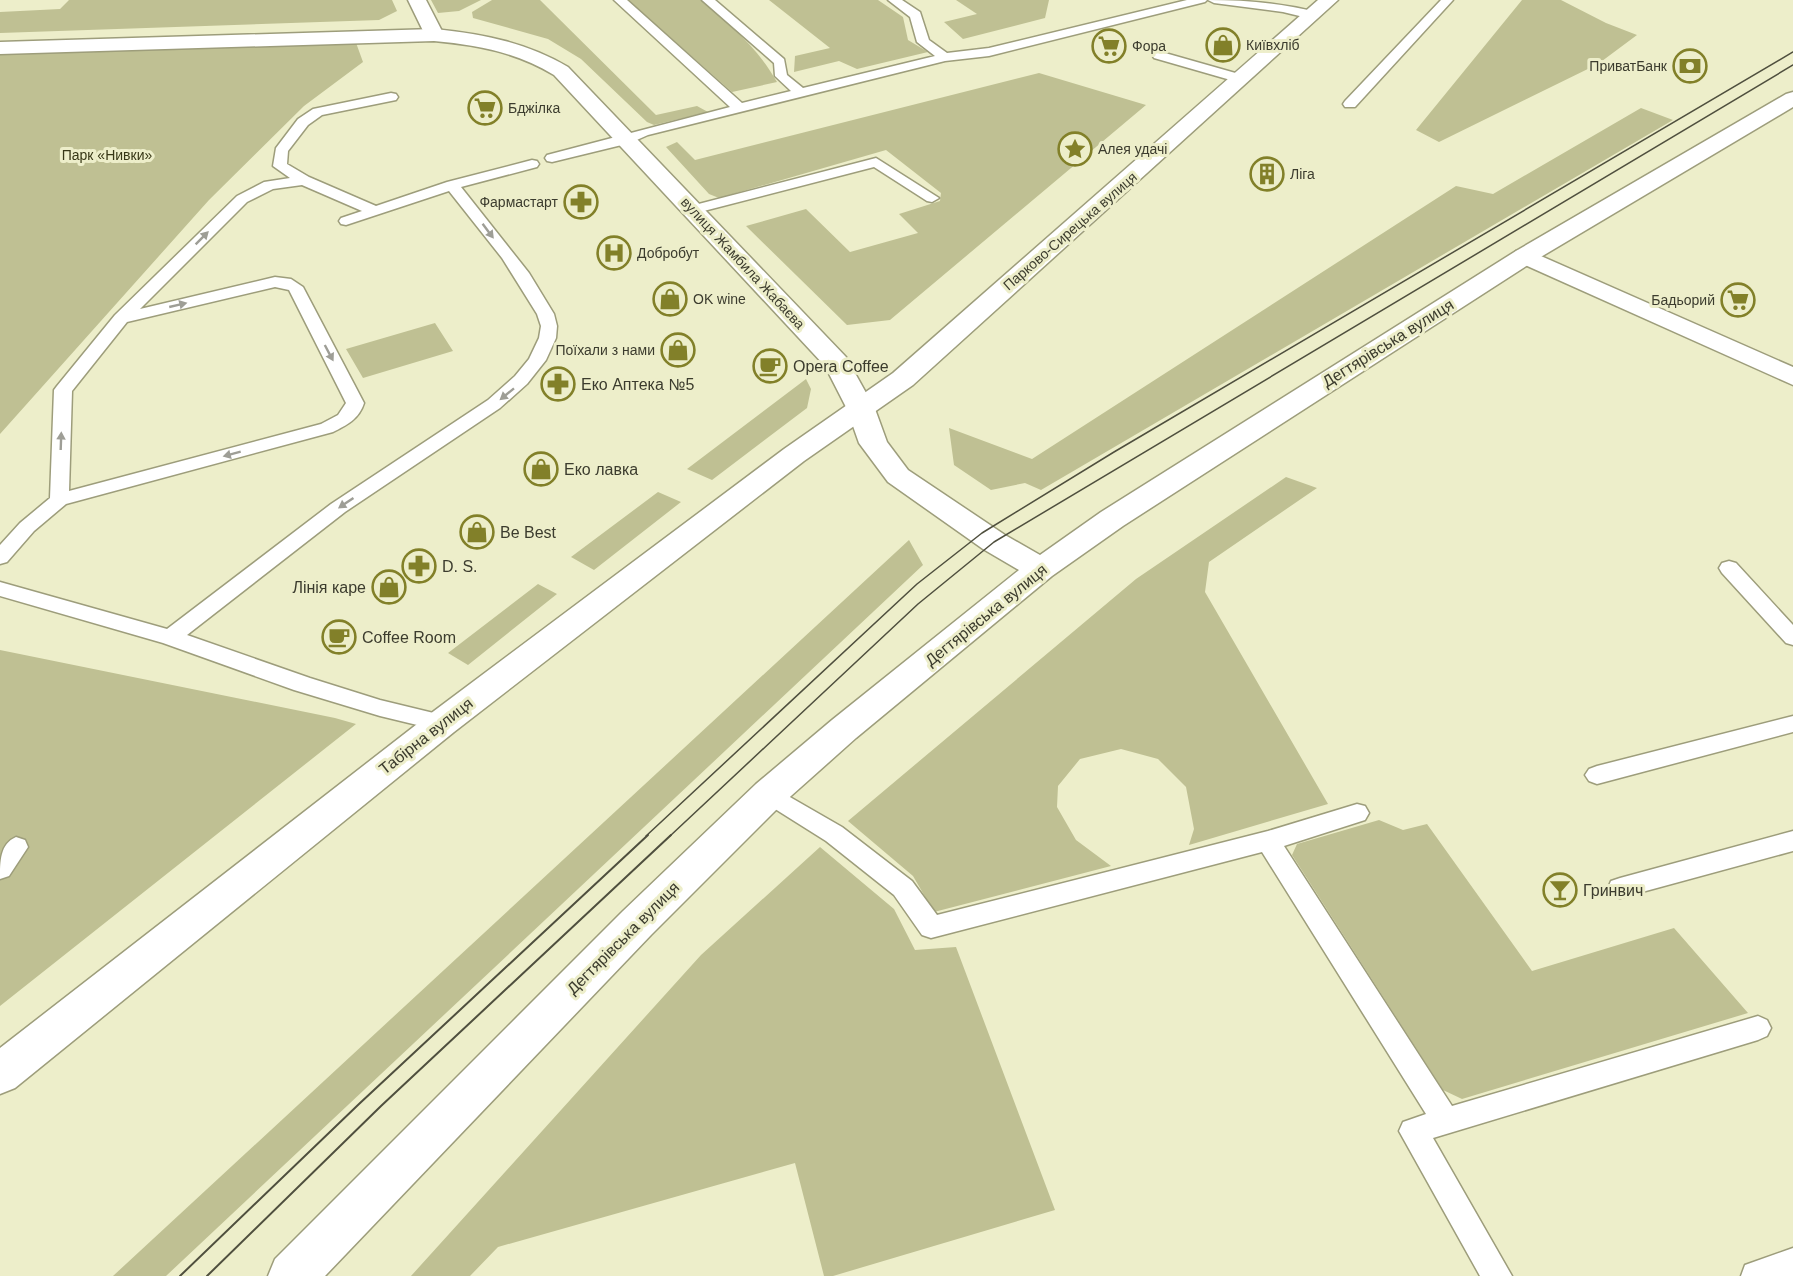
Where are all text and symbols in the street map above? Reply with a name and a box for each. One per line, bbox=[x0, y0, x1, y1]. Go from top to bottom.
shop icon: Київхліб bbox=[1205, 27, 1241, 63]
supermarket icon: Фора bbox=[1091, 28, 1127, 64]
place label: Київхліб bbox=[1246, 37, 1300, 53]
place label: Фора bbox=[1132, 38, 1166, 54]
bank icon: ПриватБанк bbox=[1672, 48, 1708, 84]
place label: ПриватБанк bbox=[1589, 58, 1668, 74]
supermarket icon: Бджілка bbox=[467, 90, 503, 126]
place label: Бджілка bbox=[508, 100, 560, 116]
place icon: Алея удачі bbox=[1057, 131, 1093, 167]
place label: Алея удачі bbox=[1098, 141, 1167, 157]
park label: Парк «Нивки» bbox=[62, 147, 152, 163]
building icon: Ліга bbox=[1249, 156, 1285, 192]
place label: Ліга bbox=[1290, 166, 1315, 182]
street label: Парково-Сирецька вулиця bbox=[1000, 169, 1140, 293]
pharmacy icon: Фармастарт bbox=[563, 184, 599, 220]
place label: Фармастарт bbox=[479, 194, 559, 210]
street label: вулиця Жамбила Жабаєва bbox=[678, 194, 808, 332]
one-way arrow bbox=[482, 223, 494, 239]
one-way arrow bbox=[195, 231, 210, 245]
hospital icon: Добробут bbox=[596, 235, 632, 271]
place label: Добробут bbox=[637, 245, 700, 261]
shop icon: OK wine bbox=[652, 281, 688, 317]
supermarket icon: Бадьорий bbox=[1720, 282, 1756, 318]
place label: OK wine bbox=[693, 291, 746, 307]
place label: Бадьорий bbox=[1651, 292, 1715, 308]
street label: Дегтярівська вулиця bbox=[1319, 296, 1457, 390]
one-way arrow bbox=[169, 300, 188, 309]
shop icon: Поїхали з нами bbox=[660, 332, 696, 368]
place label: Поїхали з нами bbox=[555, 342, 655, 358]
one-way arrow bbox=[324, 344, 334, 361]
cafe icon: Opera Coffee bbox=[752, 348, 788, 384]
place label: Opera Coffee bbox=[793, 358, 889, 375]
pharmacy icon: Еко Аптека №5 bbox=[540, 366, 576, 402]
place label: Еко Аптека №5 bbox=[581, 376, 694, 393]
one-way arrow bbox=[499, 387, 515, 400]
one-way arrow bbox=[57, 432, 66, 451]
one-way arrow bbox=[223, 449, 241, 459]
shop icon: Еко лавка bbox=[523, 451, 559, 487]
place label: Еко лавка bbox=[564, 461, 638, 478]
one-way arrow bbox=[338, 497, 354, 509]
shop icon: Be Best bbox=[459, 514, 495, 550]
place label: Be Best bbox=[500, 524, 557, 541]
pharmacy icon: D. S. bbox=[401, 548, 437, 584]
place label: D. S. bbox=[442, 558, 478, 575]
street label: Дегтярівська вулиця bbox=[922, 561, 1050, 669]
shop icon: Лінія каре bbox=[371, 569, 407, 605]
place label: Лінія каре bbox=[292, 579, 366, 596]
cafe icon: Coffee Room bbox=[321, 619, 357, 655]
place label: Coffee Room bbox=[362, 629, 456, 646]
street label: Табірна вулиця bbox=[376, 694, 476, 778]
bar icon: Гринвич bbox=[1542, 872, 1578, 908]
street label: Дегтярівська вулиця bbox=[564, 879, 682, 997]
place label: Гринвич bbox=[1583, 882, 1643, 899]

